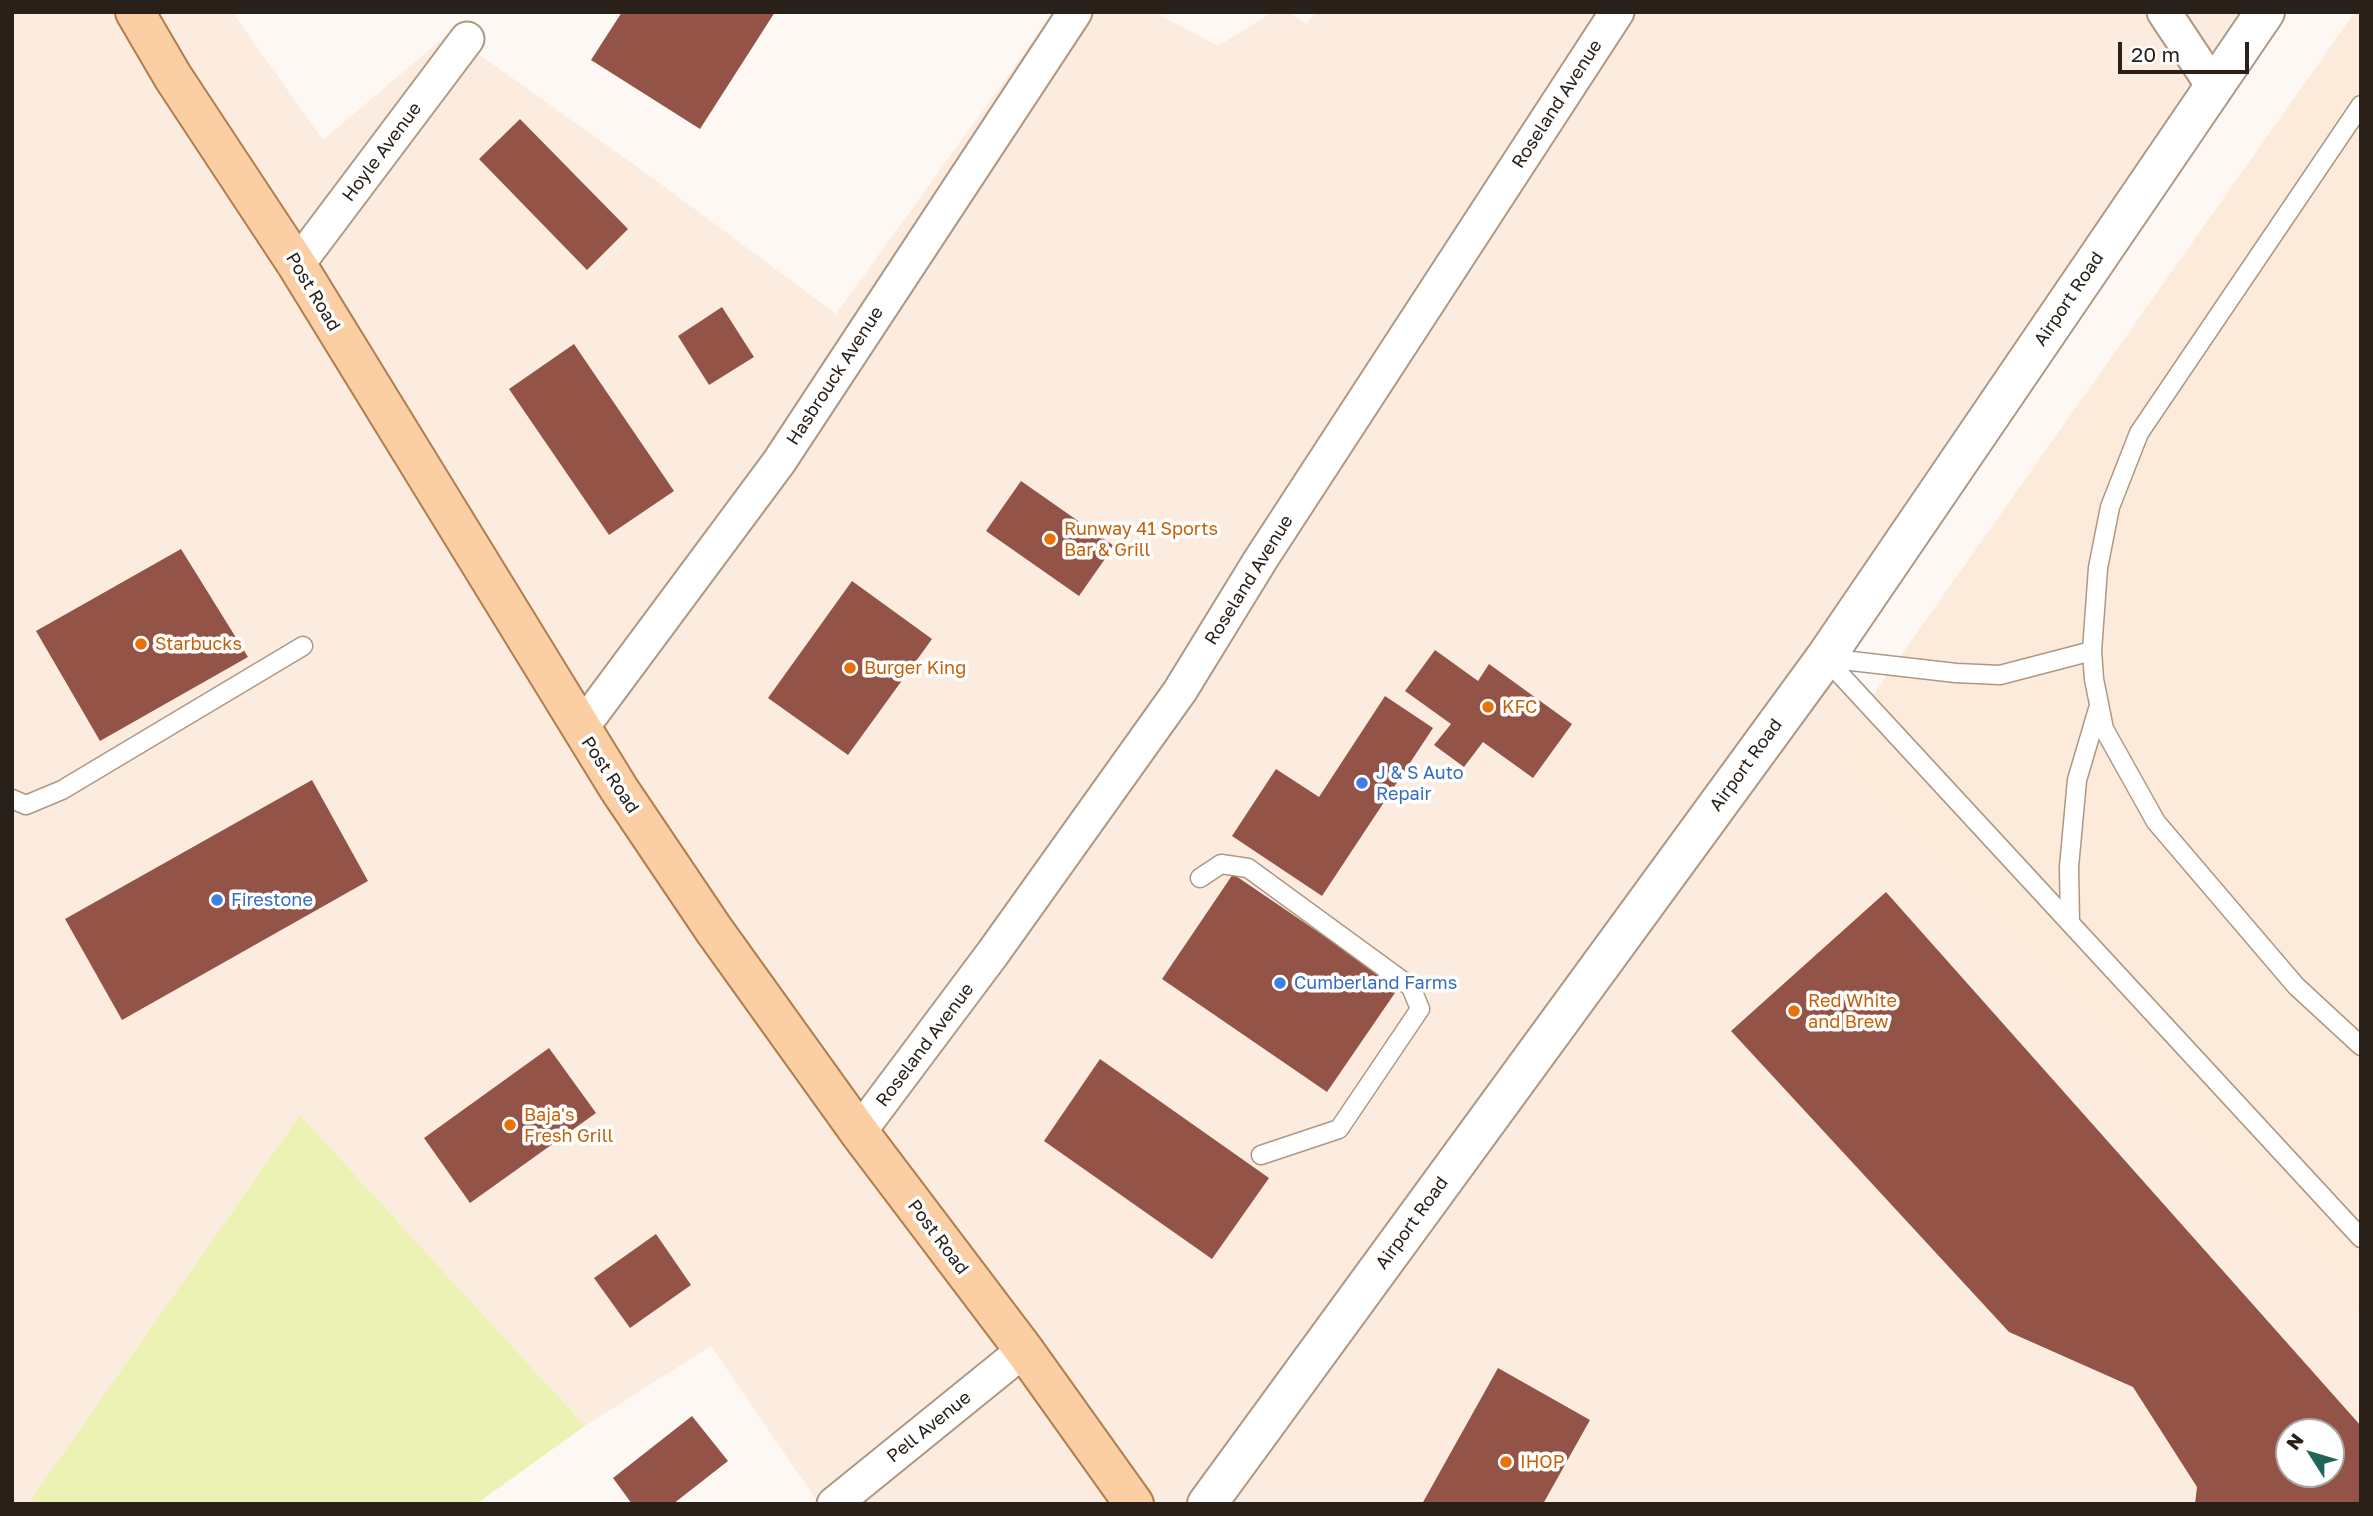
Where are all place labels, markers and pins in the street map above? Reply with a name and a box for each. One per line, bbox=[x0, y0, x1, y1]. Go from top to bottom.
place label: Runway 41 Sports Bar & Grill bbox=[1064, 518, 1218, 560]
marker: Runway 41 Sports Bar & Grill bbox=[1042, 531, 1058, 547]
place label: Starbucks bbox=[155, 633, 242, 655]
marker: Starbucks bbox=[133, 636, 149, 652]
place label: Burger King bbox=[864, 657, 966, 679]
marker: Burger King bbox=[842, 660, 858, 676]
place label: KFC bbox=[1502, 696, 1537, 718]
marker: KFC bbox=[1480, 699, 1496, 715]
place label: J & S Auto Repair bbox=[1376, 762, 1464, 804]
marker: J & S Auto Repair bbox=[1354, 775, 1370, 791]
place label: Firestone bbox=[231, 889, 313, 911]
marker: Firestone bbox=[209, 892, 225, 908]
place label: Cumberland Farms bbox=[1294, 972, 1457, 994]
marker: Cumberland Farms bbox=[1272, 975, 1288, 991]
place label: Red White and Brew bbox=[1808, 990, 1897, 1032]
marker: Red White and Brew bbox=[1786, 1003, 1802, 1019]
place label: Baja's Fresh Grill bbox=[524, 1104, 613, 1146]
marker: Baja's Fresh Grill bbox=[502, 1117, 518, 1133]
place label: IHOP bbox=[1520, 1451, 1564, 1473]
marker: IHOP bbox=[1498, 1454, 1514, 1470]

